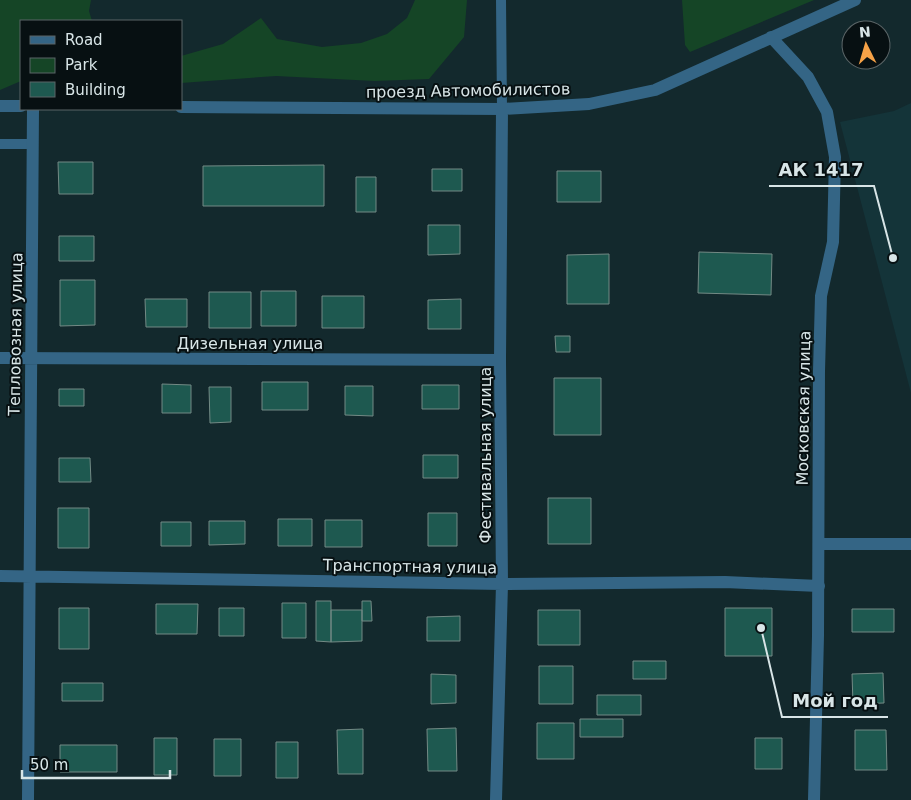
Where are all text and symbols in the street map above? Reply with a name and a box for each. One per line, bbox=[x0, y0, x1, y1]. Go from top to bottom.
legend bbox=[20, 20, 182, 110]
north arrow bbox=[841, 20, 891, 70]
text: N bbox=[858, 24, 871, 41]
text: Road bbox=[65, 31, 103, 49]
text: Park bbox=[65, 56, 98, 74]
street label: проезд Автомобилистов bbox=[366, 79, 570, 102]
text: Building bbox=[65, 81, 126, 99]
callout: АК 1417 bbox=[769, 153, 874, 186]
text: АК 1417 bbox=[778, 159, 864, 180]
street label: Тепловозная улица bbox=[5, 252, 26, 417]
street label: Московская улица bbox=[793, 330, 814, 486]
street label: Дизельная улица bbox=[177, 334, 323, 353]
street label: Фестивальная улица bbox=[476, 367, 495, 543]
street label: Транспортная улица bbox=[322, 555, 497, 578]
callout: Мой год bbox=[782, 684, 888, 717]
text: Мой год bbox=[792, 690, 878, 711]
scale bar bbox=[22, 748, 170, 780]
text: 50 m bbox=[30, 756, 68, 774]

